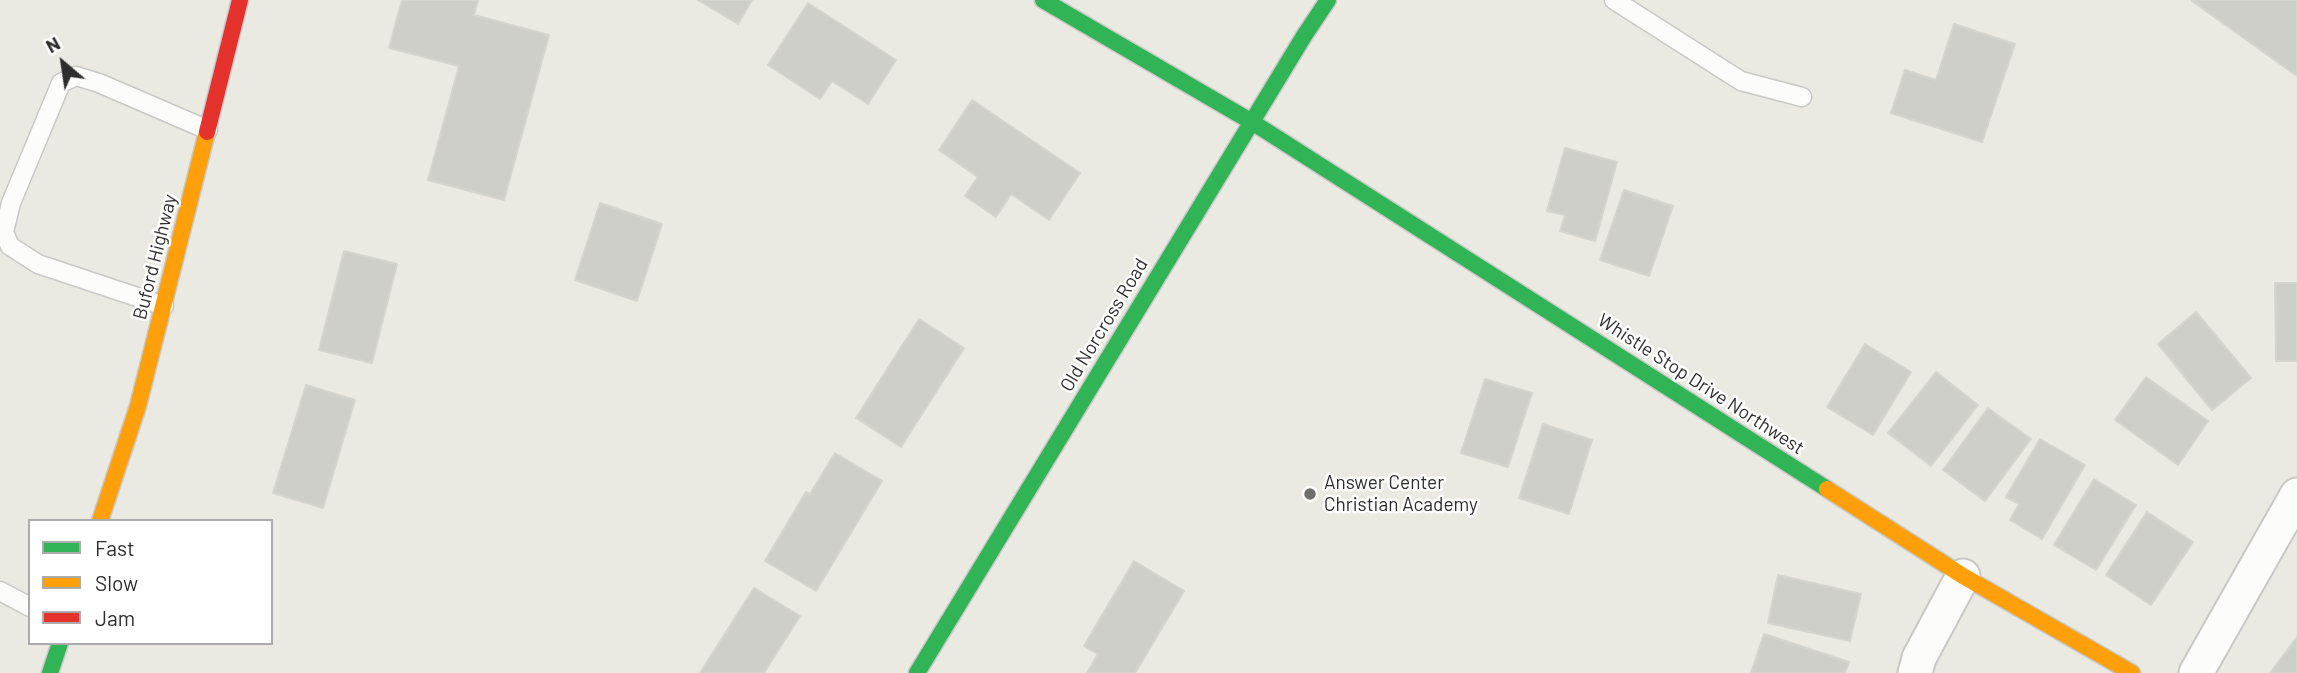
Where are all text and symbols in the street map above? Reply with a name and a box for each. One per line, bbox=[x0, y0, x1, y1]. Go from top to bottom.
north arrow bbox=[28, 28, 98, 98]
text: N bbox=[41, 31, 64, 57]
street label: Buford Highway bbox=[128, 192, 182, 322]
street label: Old Norcross Road bbox=[1055, 254, 1153, 396]
street label: Whistle Stop Drive Northwest bbox=[1594, 309, 1808, 459]
place label: Answer Center Christian Academy bbox=[1324, 472, 1478, 516]
marker: Answer Center Christian Academy bbox=[1302, 486, 1318, 502]
legend bbox=[28, 519, 273, 645]
text: Fast bbox=[95, 535, 135, 560]
text: Slow bbox=[95, 570, 138, 595]
text: Jam bbox=[95, 605, 135, 630]

